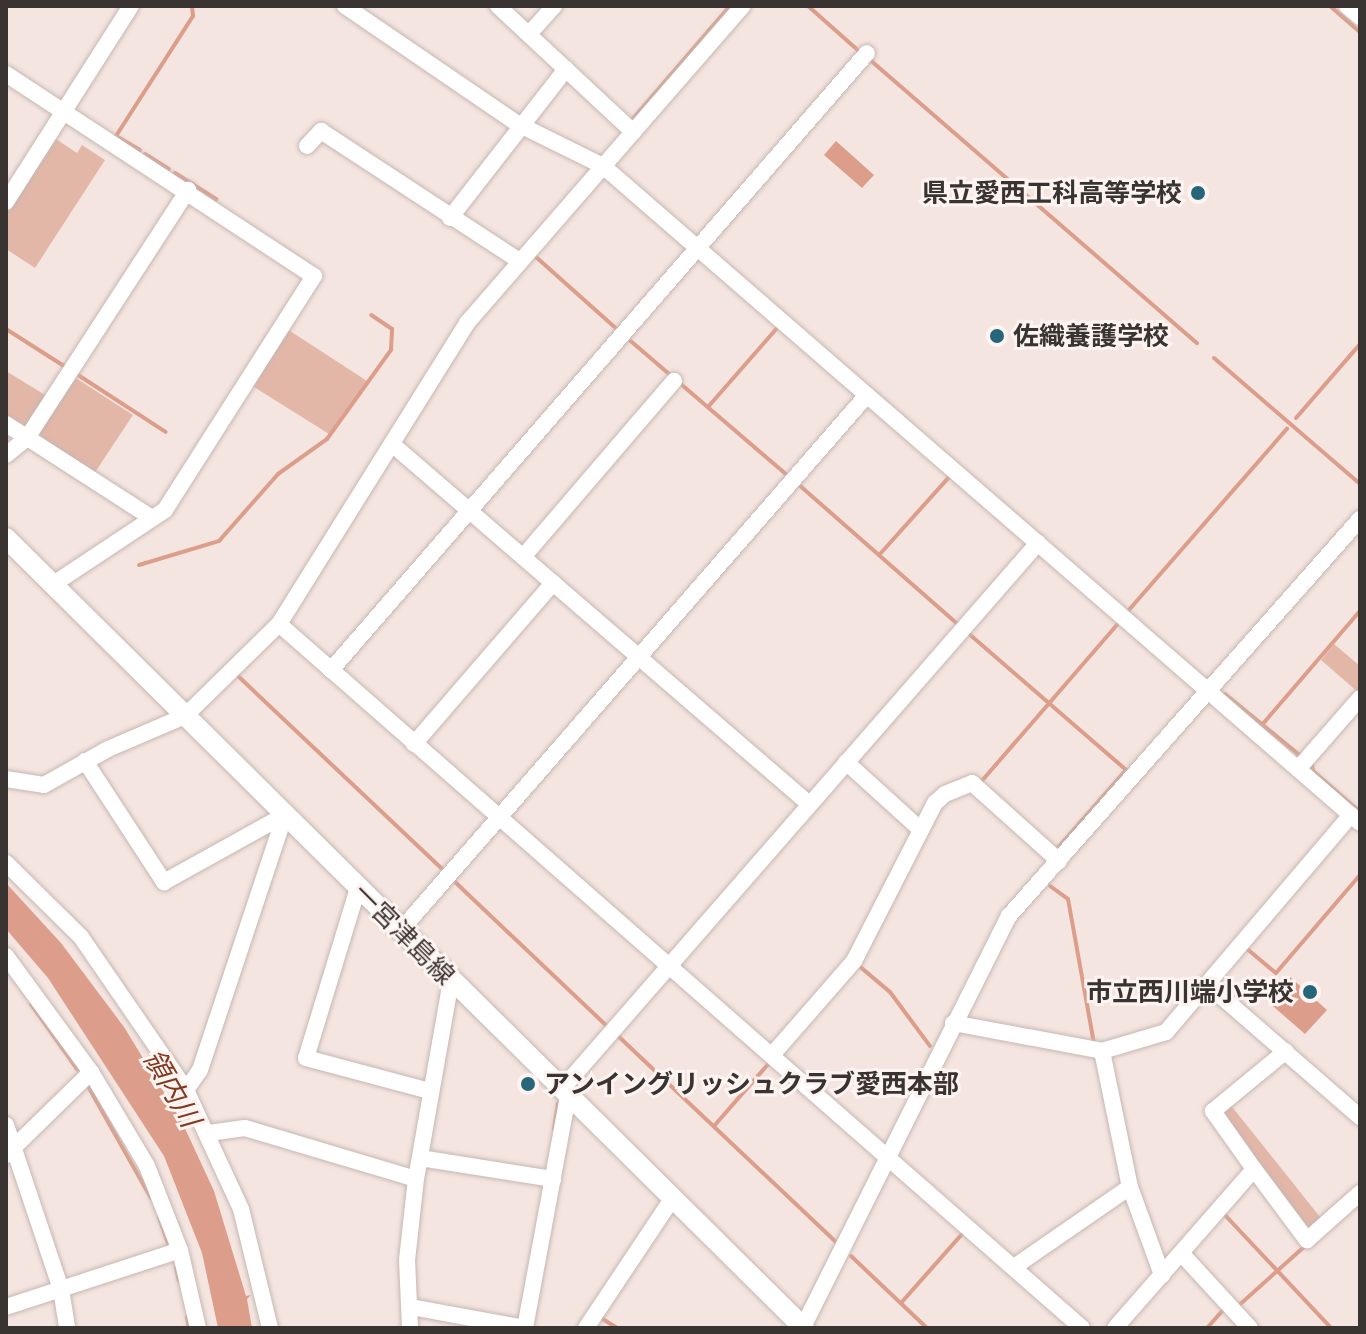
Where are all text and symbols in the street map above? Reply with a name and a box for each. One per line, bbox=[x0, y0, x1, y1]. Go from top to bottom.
place label: 県立愛西工科高等学校 bbox=[922, 177, 1182, 209]
marker: 県立愛西工科高等学校 bbox=[1189, 184, 1207, 202]
place label: 佐織養護学校 bbox=[1013, 320, 1169, 352]
marker: 佐織養護学校 bbox=[988, 327, 1006, 345]
street label: 一宮津島線 bbox=[347, 877, 461, 991]
place label: 市立西川端小学校 bbox=[1086, 976, 1294, 1008]
marker: 市立西川端小学校 bbox=[1301, 983, 1319, 1001]
water label: 領内川 bbox=[136, 1043, 208, 1133]
place label: アンイングリッシュクラブ愛西本部 bbox=[544, 1068, 960, 1100]
marker: アンイングリッシュクラブ愛西本部 bbox=[519, 1075, 537, 1093]

